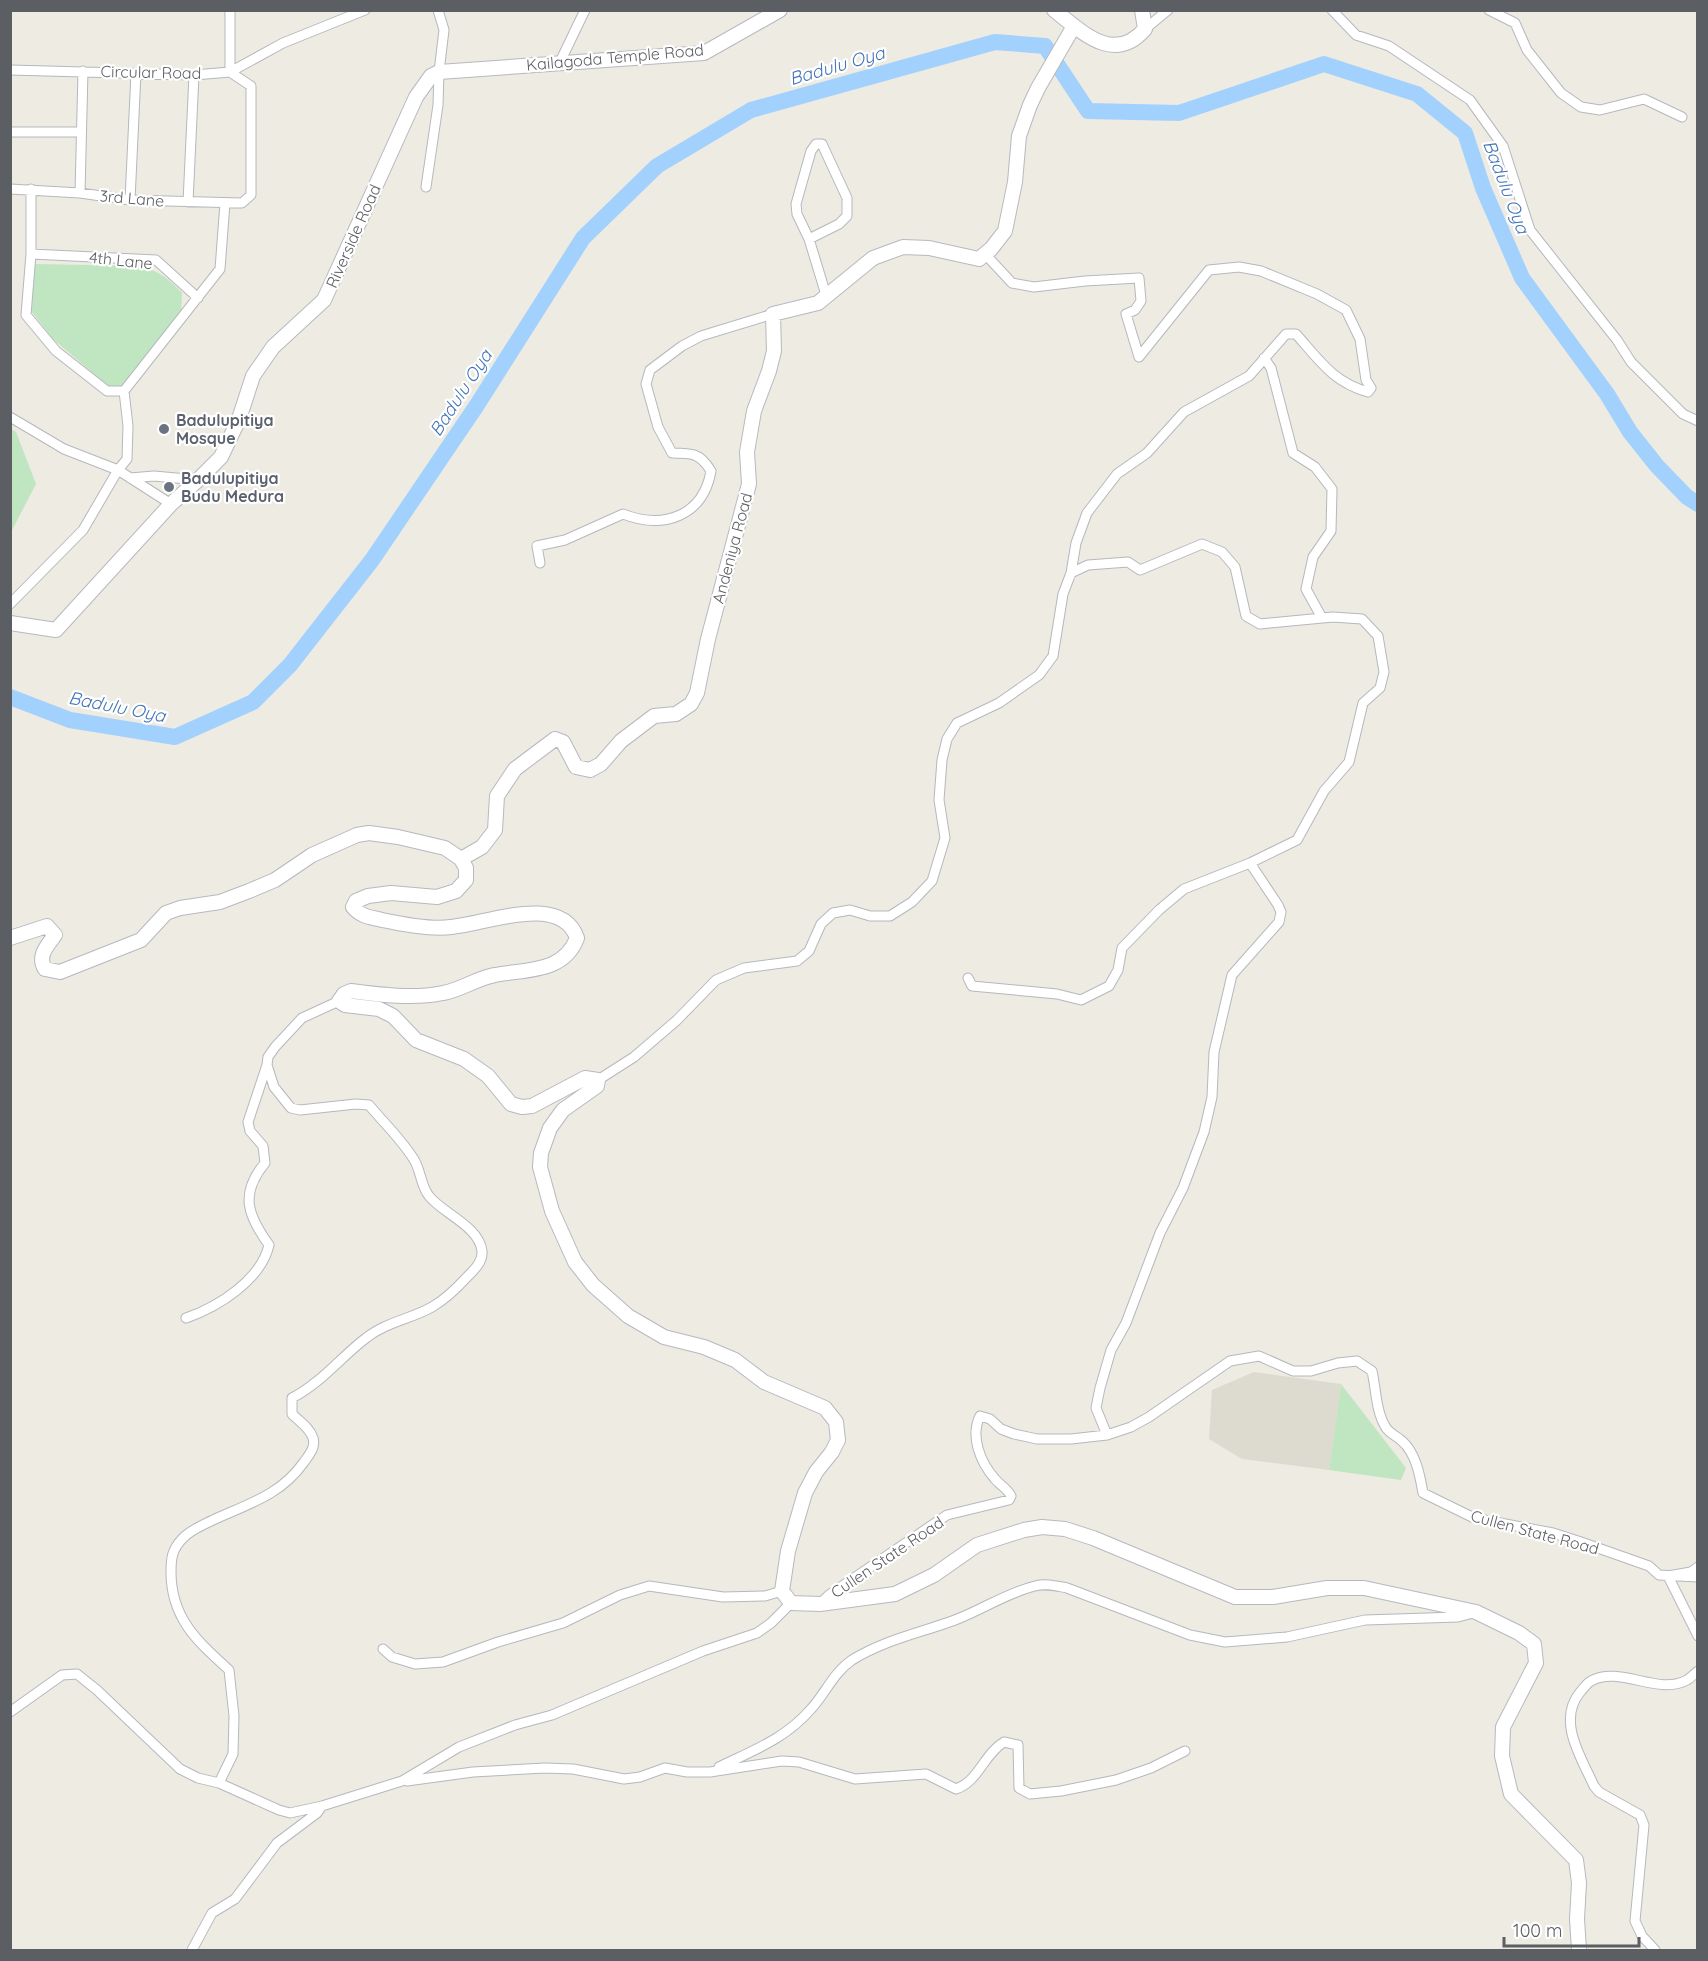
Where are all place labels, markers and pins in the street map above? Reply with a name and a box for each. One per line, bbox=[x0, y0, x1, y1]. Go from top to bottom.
place label: Badulupitiya Mosque bbox=[176, 410, 273, 448]
marker: Badulupitiya Mosque bbox=[157, 422, 171, 436]
place label: Badulupitiya Budu Medura bbox=[181, 468, 284, 506]
marker: Badulupitiya Budu Medura bbox=[162, 480, 176, 494]

